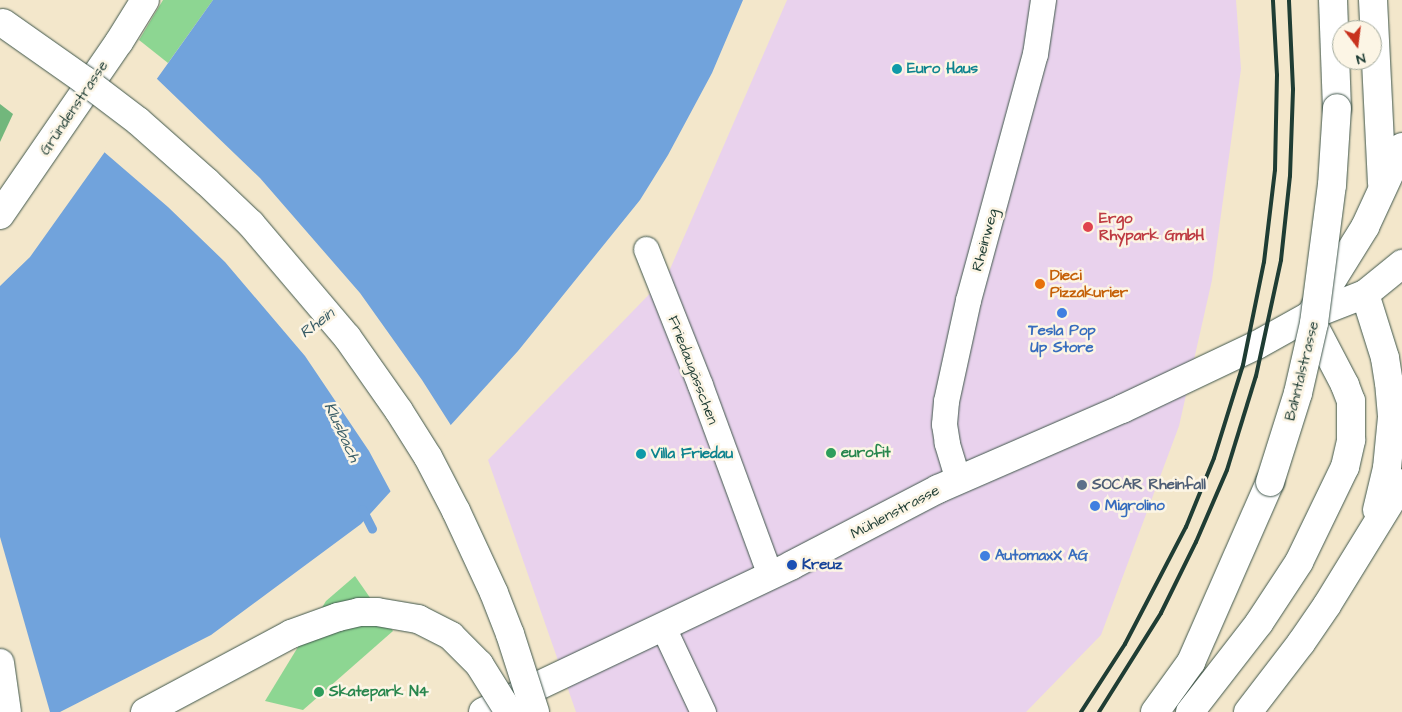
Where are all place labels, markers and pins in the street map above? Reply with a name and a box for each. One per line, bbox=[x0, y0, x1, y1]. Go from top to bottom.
place label: Euro Haus bbox=[907, 60, 978, 78]
marker: Euro Haus bbox=[891, 63, 903, 75]
place label: Ergo Rhypark GmbH bbox=[1099, 209, 1204, 244]
marker: Ergo Rhypark GmbH bbox=[1081, 220, 1095, 234]
place label: Dieci Pizzakurier bbox=[1050, 266, 1128, 301]
marker: Dieci Pizzakurier bbox=[1034, 278, 1046, 290]
marker: Tesla Pop Up Store bbox=[1056, 307, 1068, 319]
place label: Tesla Pop Up Store bbox=[1028, 321, 1096, 356]
place label: eurofit bbox=[841, 444, 891, 462]
place label: Villa Friedau bbox=[651, 445, 733, 463]
marker: eurofit bbox=[825, 447, 837, 459]
marker: Villa Friedau bbox=[635, 448, 647, 460]
place label: SOCAR Rheinfall bbox=[1092, 476, 1206, 494]
marker: SOCAR Rheinfall bbox=[1076, 479, 1088, 491]
place label: Migrolino bbox=[1105, 497, 1165, 515]
marker: Migrolino bbox=[1089, 500, 1101, 512]
place label: AutomaxX AG bbox=[995, 547, 1088, 565]
marker: AutomaxX AG bbox=[979, 550, 991, 562]
place label: Kreuz bbox=[802, 556, 843, 574]
marker: Kreuz bbox=[786, 559, 798, 571]
place label: Skatepark N4 bbox=[329, 683, 429, 701]
marker: Skatepark N4 bbox=[313, 686, 325, 698]

